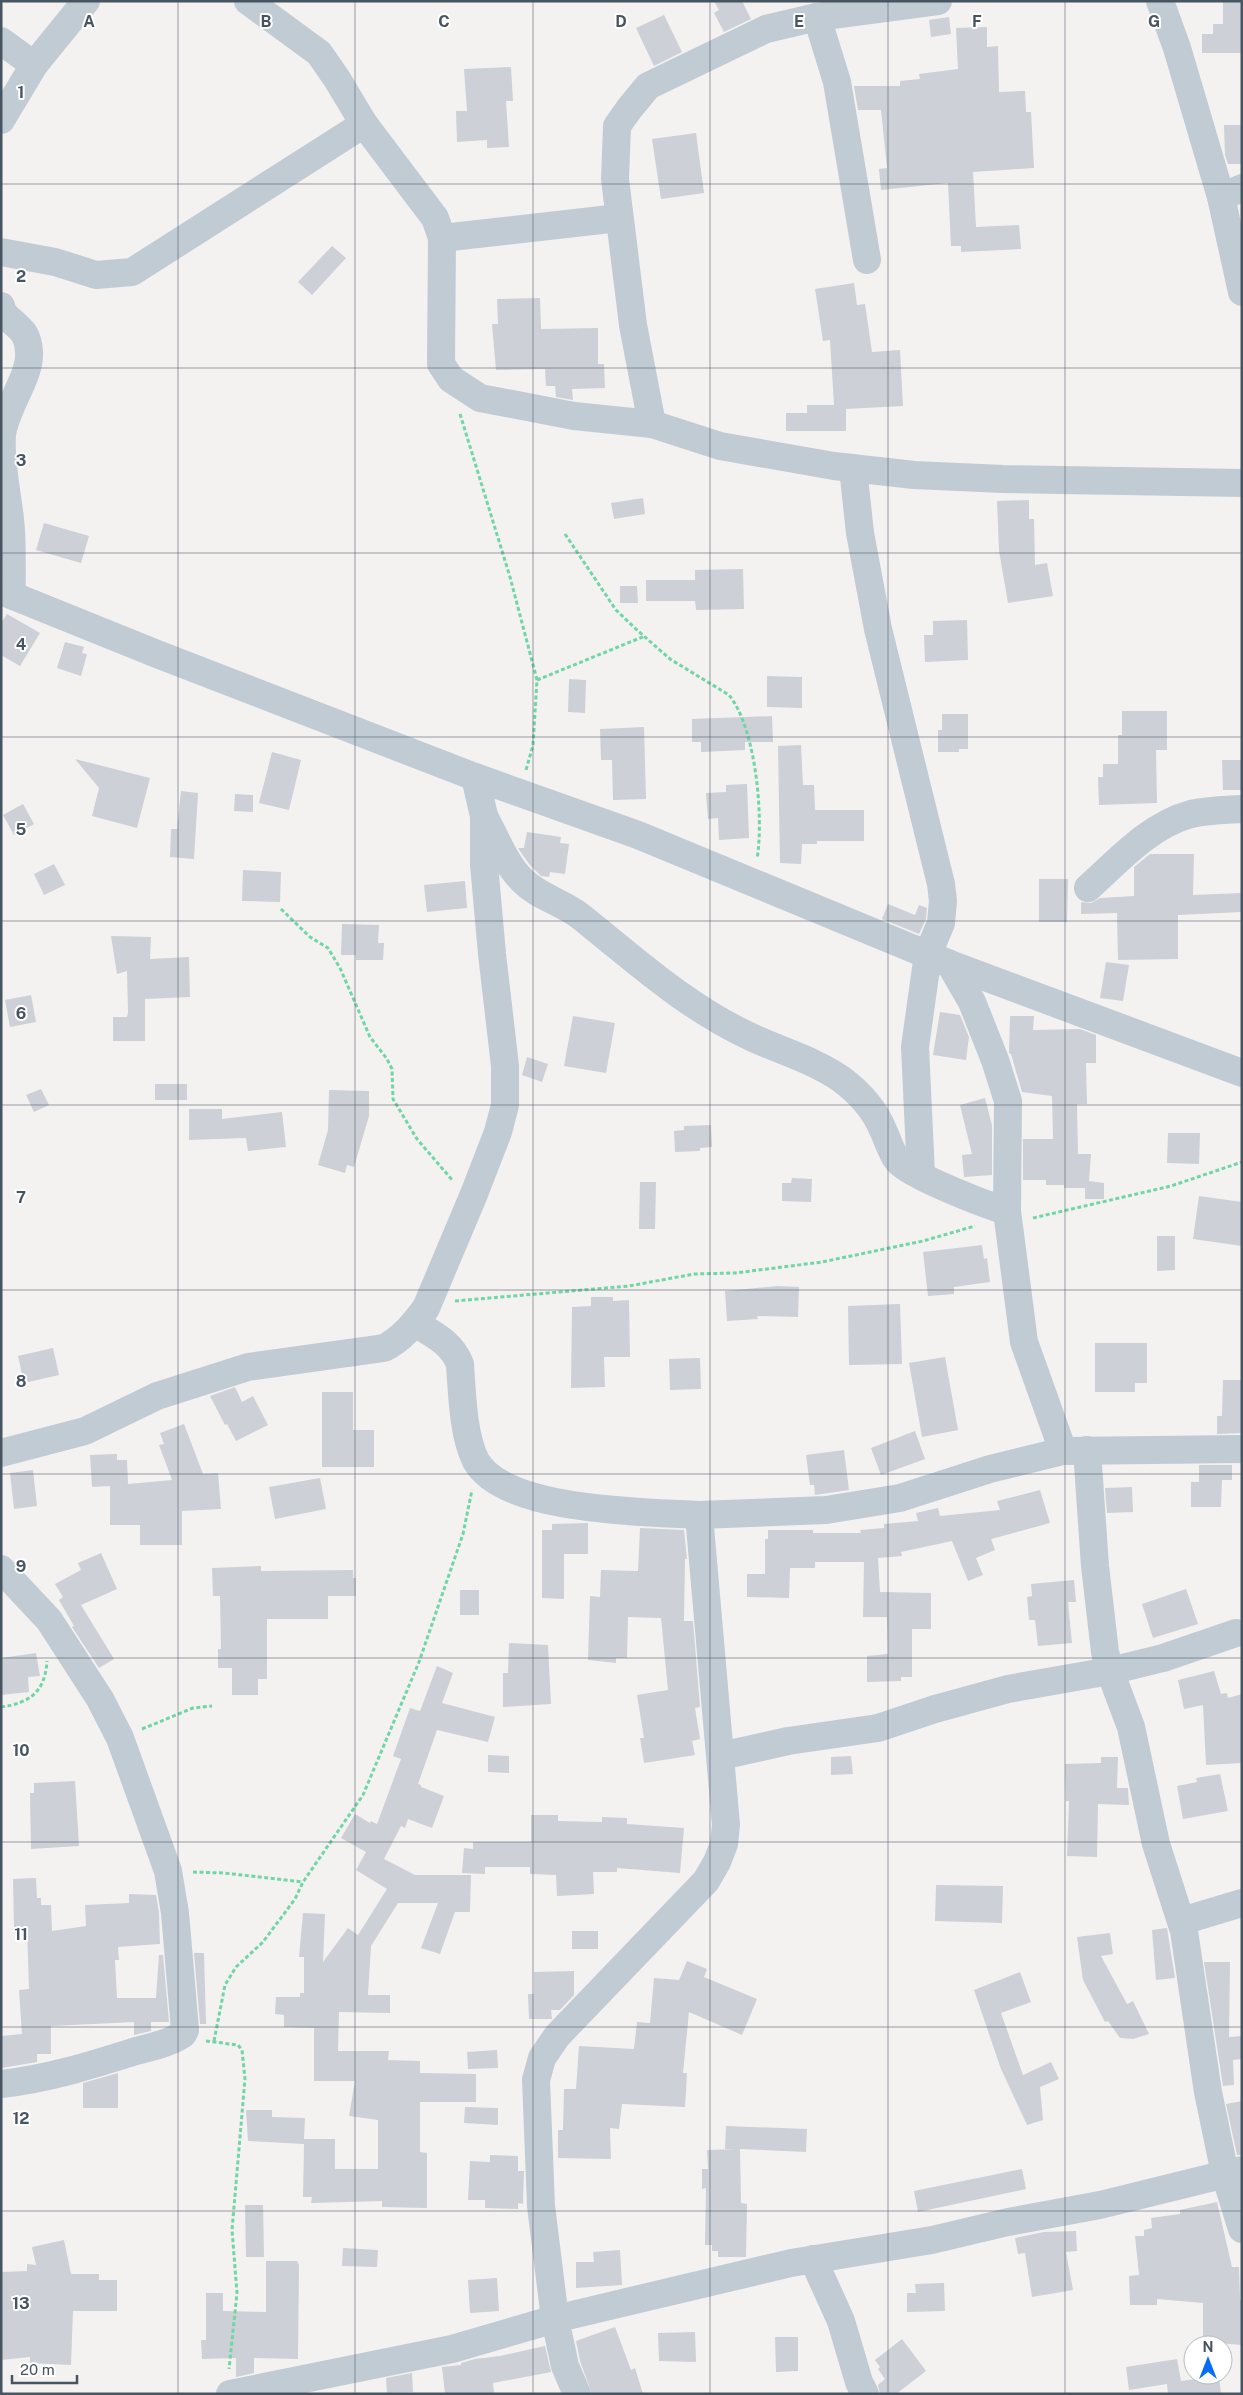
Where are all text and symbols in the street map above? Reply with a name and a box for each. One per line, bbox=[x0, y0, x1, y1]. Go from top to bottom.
text: A bbox=[83, 12, 95, 31]
text: B bbox=[261, 12, 272, 31]
text: C bbox=[438, 12, 450, 31]
text: D bbox=[615, 12, 627, 31]
text: E bbox=[794, 12, 804, 31]
text: F bbox=[972, 12, 982, 31]
text: G bbox=[1148, 12, 1160, 31]
text: 1 bbox=[18, 83, 24, 102]
text: 2 bbox=[16, 267, 26, 286]
text: 3 bbox=[16, 451, 26, 470]
text: 4 bbox=[16, 635, 27, 654]
text: 5 bbox=[16, 820, 27, 839]
text: 6 bbox=[16, 1004, 26, 1023]
text: 7 bbox=[16, 1188, 26, 1207]
text: 8 bbox=[16, 1372, 27, 1391]
text: 9 bbox=[16, 1557, 26, 1576]
text: 10 bbox=[12, 1741, 30, 1760]
text: 11 bbox=[14, 1925, 28, 1944]
text: 12 bbox=[12, 2109, 30, 2128]
text: 13 bbox=[12, 2294, 30, 2313]
north arrow bbox=[1183, 2335, 1233, 2385]
text: N bbox=[1203, 2339, 1213, 2355]
scale bar bbox=[12, 2352, 78, 2384]
text: 20 m bbox=[20, 2361, 55, 2378]

